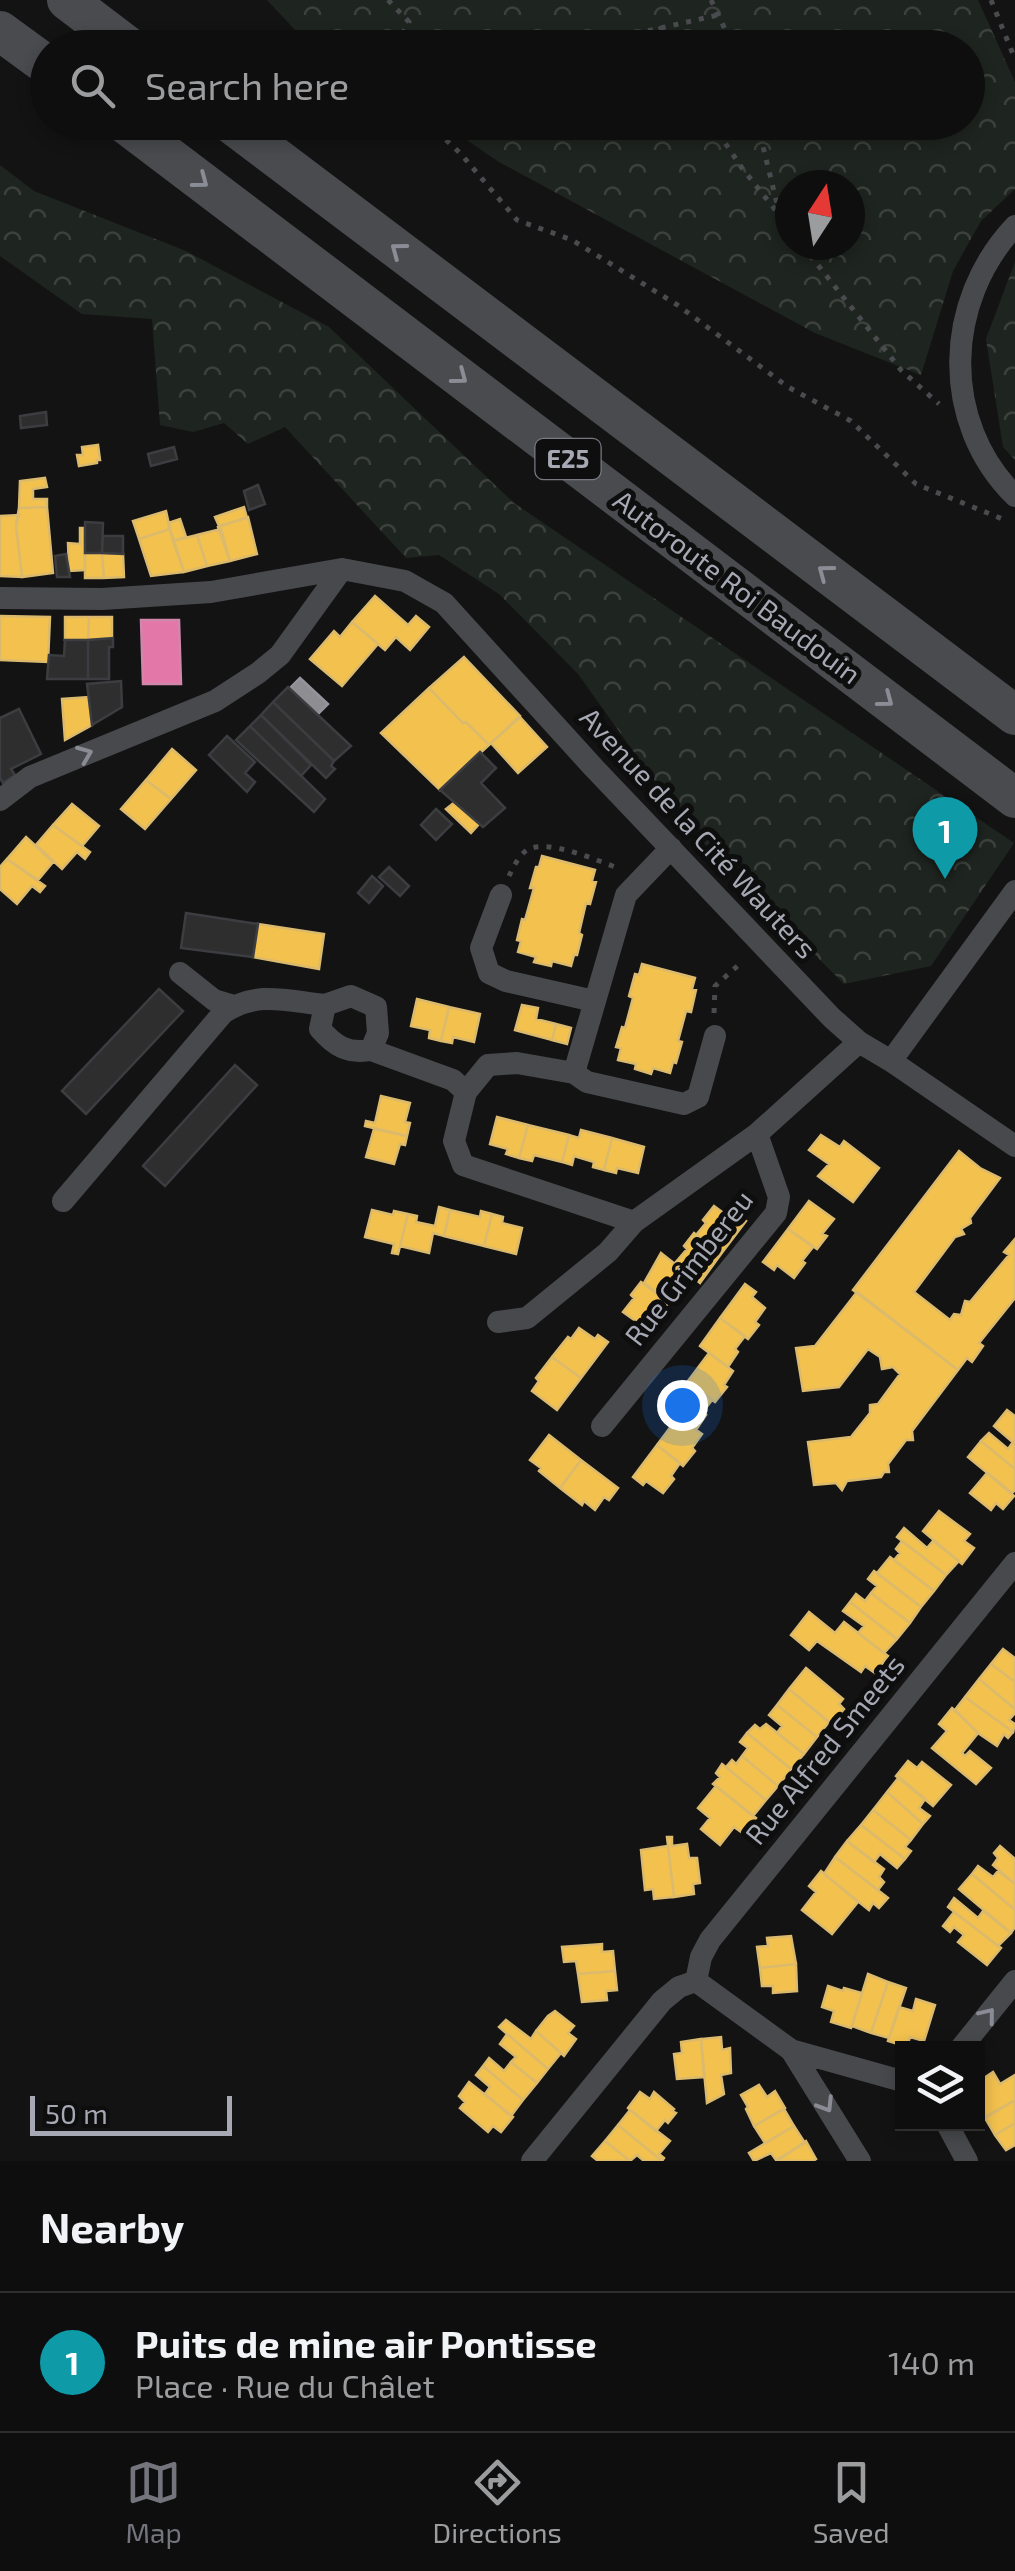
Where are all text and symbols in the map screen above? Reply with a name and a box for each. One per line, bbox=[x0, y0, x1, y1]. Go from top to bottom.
search box bbox=[30, 30, 985, 140]
icon: search bbox=[65, 58, 120, 113]
text: Search here bbox=[145, 62, 349, 108]
one-way arrow bbox=[190, 169, 208, 186]
north arrow bbox=[775, 170, 865, 260]
one-way arrow bbox=[391, 244, 409, 261]
one-way arrow bbox=[449, 365, 467, 382]
road number: E25 bbox=[536, 439, 600, 479]
street label: Autoroute Roi Baudouin bbox=[607, 482, 868, 690]
one-way arrow bbox=[818, 567, 836, 584]
one-way arrow bbox=[875, 689, 893, 706]
street label: Avenue de la Cité Wauters bbox=[574, 700, 824, 965]
one-way arrow bbox=[75, 746, 93, 766]
pin: 1 bbox=[912, 796, 978, 879]
street label: Rue Grimbereu bbox=[617, 1183, 759, 1352]
your location bbox=[657, 1380, 708, 1431]
street label: Rue Alfred Smeets bbox=[738, 1648, 911, 1851]
one-way arrow bbox=[976, 2008, 994, 2026]
map controls bbox=[895, 2041, 985, 2131]
button: layers bbox=[895, 2041, 985, 2131]
scale bar bbox=[30, 2091, 232, 2136]
one-way arrow bbox=[813, 2094, 832, 2112]
text: 50 m bbox=[45, 2096, 108, 2130]
text: Nearby bbox=[40, 2201, 184, 2251]
text: Puits de mine air Pontisse bbox=[135, 2320, 597, 2366]
text: 1 bbox=[66, 2343, 79, 2381]
text: 140 m bbox=[888, 2343, 975, 2381]
text: Place · Rue du Châlet bbox=[135, 2366, 435, 2404]
tab: Map bbox=[125, 2455, 182, 2549]
tab: Directions bbox=[433, 2455, 562, 2549]
tab: Saved bbox=[813, 2455, 890, 2549]

